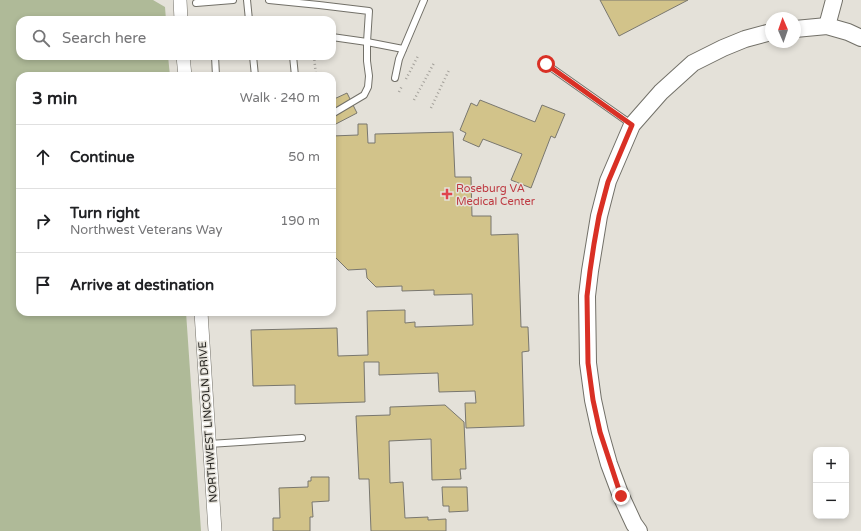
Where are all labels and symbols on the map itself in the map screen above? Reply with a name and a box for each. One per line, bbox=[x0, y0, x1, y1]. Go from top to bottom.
north arrow bbox=[765, 12, 801, 48]
route start bbox=[537, 55, 555, 73]
place label: Roseburg VA Medical Center bbox=[456, 182, 536, 208]
marker: Roseburg VA Medical Center bbox=[441, 188, 453, 200]
street label: NORTHWEST LINCOLN DRIVE bbox=[196, 341, 220, 503]
route end bbox=[612, 487, 630, 505]

